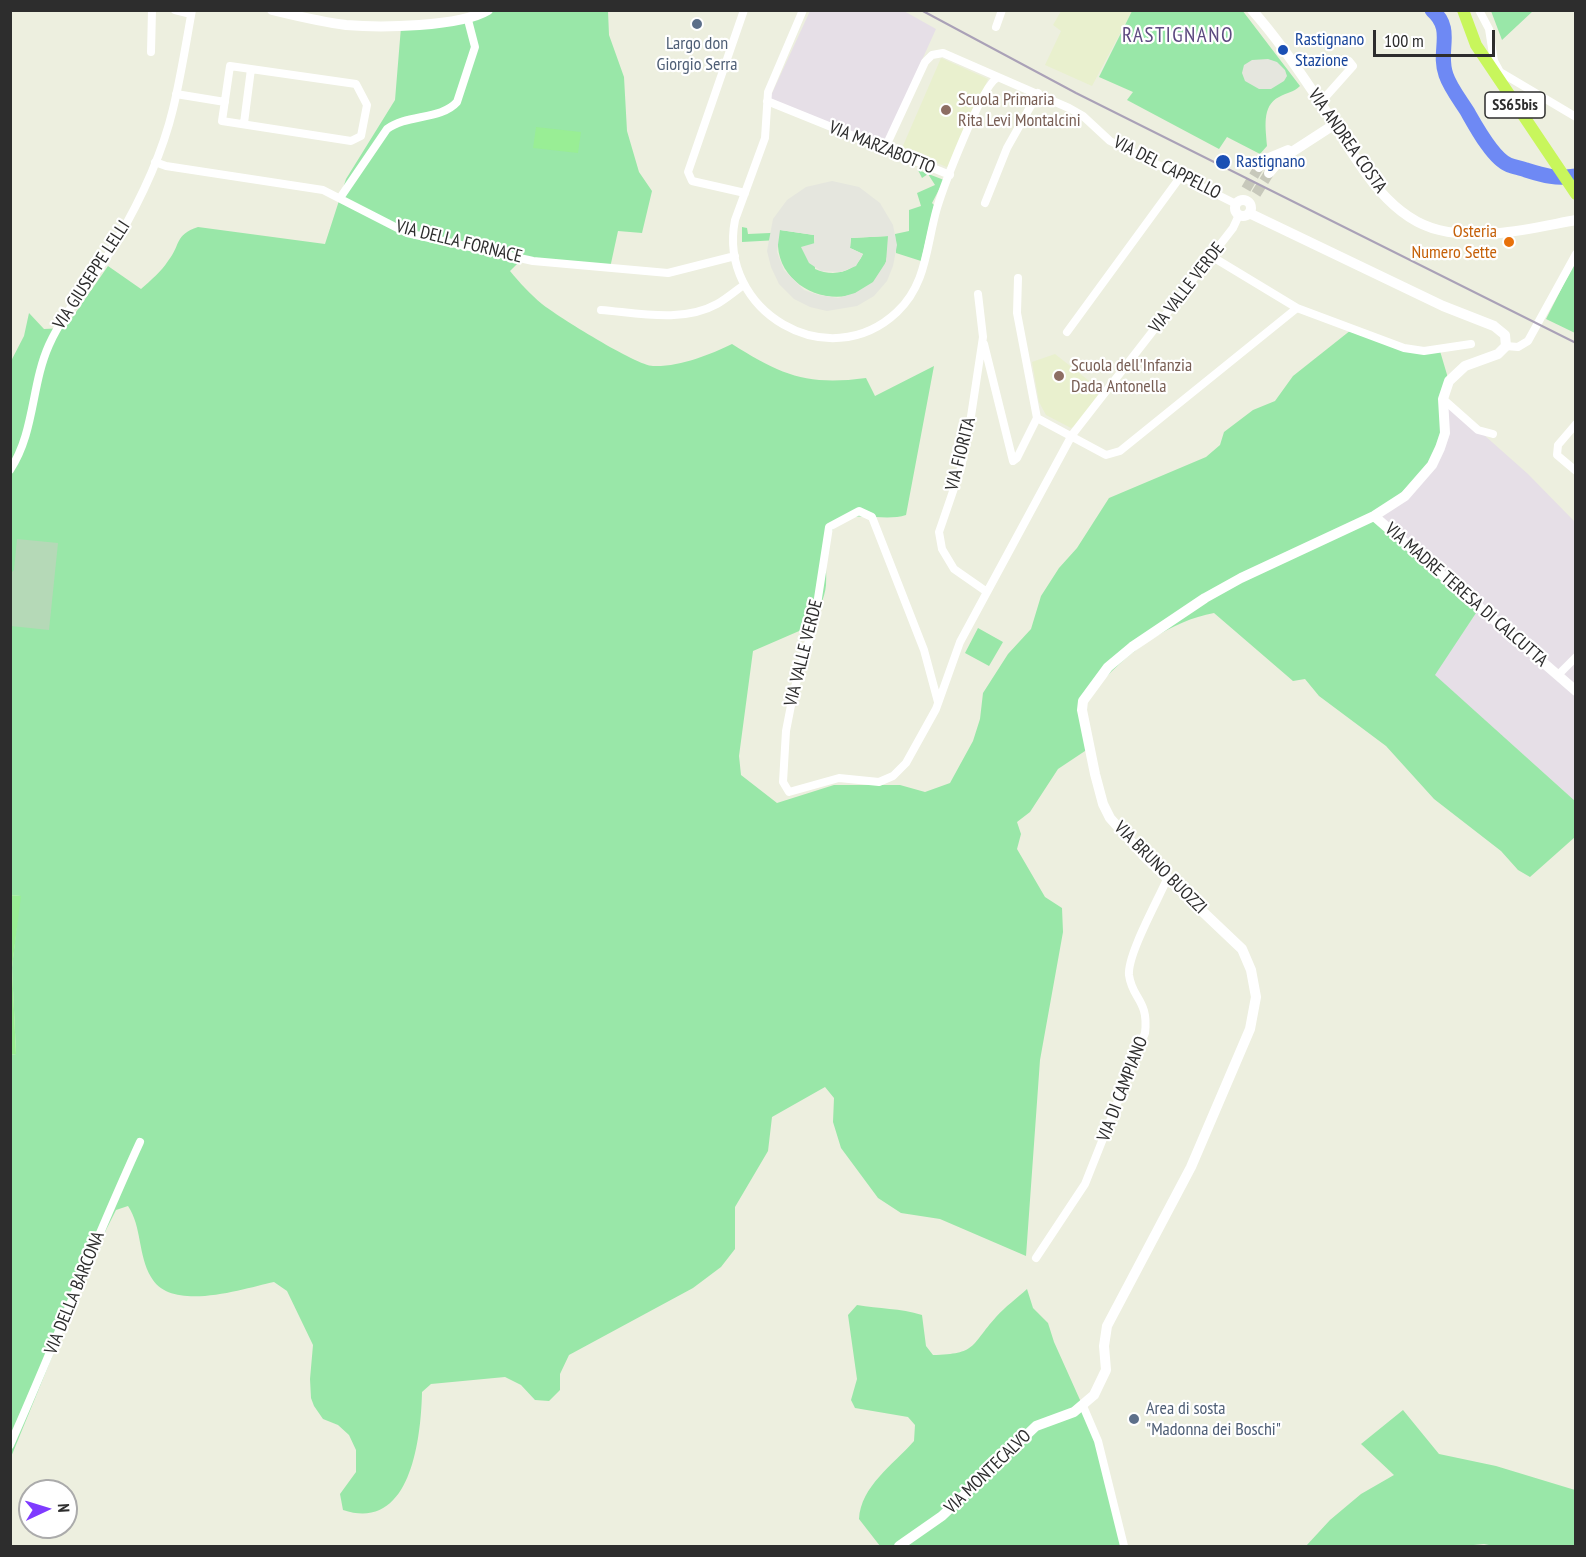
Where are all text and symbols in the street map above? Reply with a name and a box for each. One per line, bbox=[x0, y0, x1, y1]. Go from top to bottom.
marker: Largo don Giorgio Serra bbox=[690, 17, 704, 31]
scale bar bbox=[1376, 18, 1498, 56]
district label: RASTIGNANO bbox=[1122, 23, 1234, 49]
place label: Rastignano Stazione bbox=[1295, 29, 1364, 72]
text: 100 m bbox=[1384, 29, 1424, 52]
place label: Largo don Giorgio Serra bbox=[657, 33, 737, 76]
marker: Rastignano Stazione bbox=[1276, 43, 1290, 57]
street label: VIA ANDREA COSTA bbox=[1303, 85, 1391, 197]
place label: Scuola Primaria Rita Levi Montalcini bbox=[958, 89, 1081, 132]
road number: SS65bis bbox=[1485, 92, 1545, 118]
marker: Scuola Primaria Rita Levi Montalcini bbox=[939, 103, 953, 117]
street label: VIA MARZABOTTO bbox=[826, 117, 938, 179]
street label: VIA DEL CAPPELLO bbox=[1110, 132, 1224, 204]
place label: Rastignano bbox=[1236, 151, 1305, 173]
marker: Rastignano bbox=[1214, 153, 1232, 171]
street label: VIA DELLA FORNACE bbox=[394, 216, 524, 268]
street label: VIA GIUSEPPE LELLI bbox=[49, 217, 135, 333]
place label: Osteria Numero Sette bbox=[1412, 221, 1497, 264]
marker: Osteria Numero Sette bbox=[1502, 235, 1516, 249]
street label: VIA VALLE VERDE bbox=[1145, 238, 1229, 338]
place label: Scuola dell'Infanzia Dada Antonella bbox=[1071, 355, 1192, 398]
marker: Scuola dell'Infanzia Dada Antonella bbox=[1052, 369, 1066, 383]
street label: VIA FIORITA bbox=[941, 415, 981, 493]
street label: VIA MADRE TERESA DI CALCUTTA bbox=[1380, 518, 1552, 672]
street label: VIA VALLE VERDE bbox=[780, 597, 828, 709]
street label: VIA BRUNO BUOZZI bbox=[1109, 817, 1211, 919]
street label: VIA DI CAMPIANO bbox=[1093, 1034, 1153, 1144]
street label: VIA DELLA BARCONA bbox=[41, 1228, 109, 1358]
place label: Area di sosta "Madonna dei Boschi" bbox=[1146, 1398, 1281, 1440]
marker: Area di sosta "Madonna dei Boschi" bbox=[1127, 1412, 1141, 1426]
street label: VIA MONTECALVO bbox=[940, 1425, 1036, 1519]
north arrow bbox=[18, 1479, 78, 1539]
text: N bbox=[54, 1503, 74, 1513]

